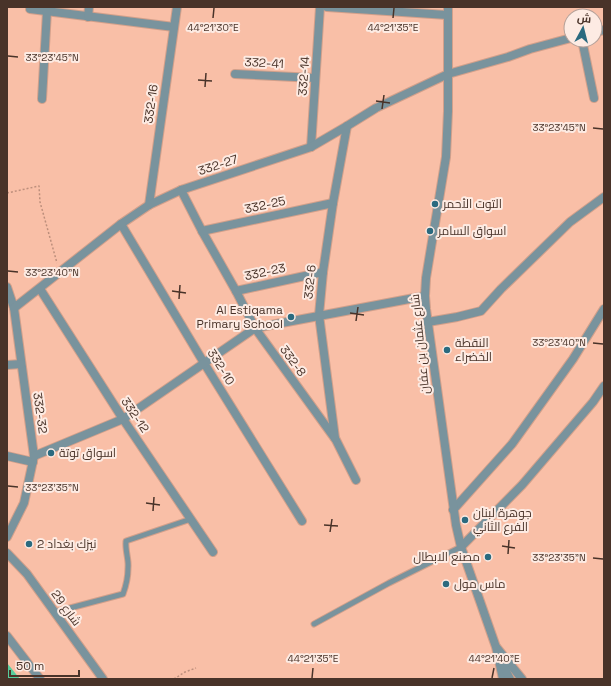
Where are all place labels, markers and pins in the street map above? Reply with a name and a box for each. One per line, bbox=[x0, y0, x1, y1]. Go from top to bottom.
place label: التوت الأحمر bbox=[442, 196, 502, 212]
marker: التوت الأحمر bbox=[430, 199, 440, 209]
place label: اسواق السامر bbox=[437, 223, 506, 239]
marker: اسواق السامر bbox=[425, 226, 435, 236]
place label: Al Estiqama Primary School bbox=[196, 302, 283, 332]
marker: Al Estiqama Primary School bbox=[286, 312, 296, 322]
place label: النقطة الخضراء bbox=[455, 335, 492, 365]
marker: النقطة الخضراء bbox=[442, 345, 452, 355]
place label: اسواق توتة bbox=[59, 445, 116, 461]
marker: اسواق توتة bbox=[46, 448, 56, 458]
place label: جوهرة لبنان الفرع الثاني bbox=[473, 505, 532, 537]
marker: جوهرة لبنان الفرع الثاني bbox=[460, 515, 470, 525]
place label: نيزك بغداد 2 bbox=[37, 536, 96, 552]
marker: نيزك بغداد 2 bbox=[24, 539, 34, 549]
place label: مصنع الابطال bbox=[413, 549, 480, 565]
marker: مصنع الابطال bbox=[483, 552, 493, 562]
place label: ماس مول bbox=[454, 576, 506, 592]
marker: ماس مول bbox=[441, 579, 451, 589]

